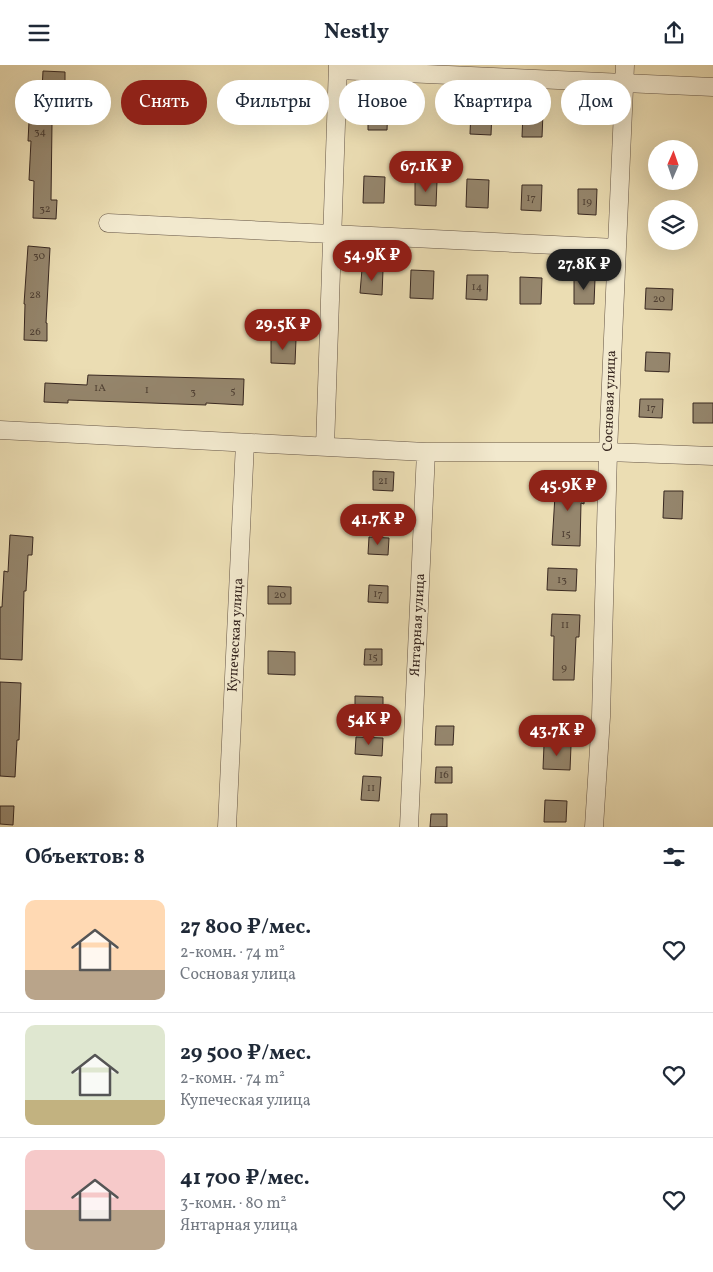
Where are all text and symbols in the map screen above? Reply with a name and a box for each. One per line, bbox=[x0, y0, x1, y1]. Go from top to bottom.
text: Nestly bbox=[324, 17, 389, 48]
icon: menu bbox=[25, 19, 53, 47]
icon: share bbox=[660, 19, 688, 47]
chip: Купить bbox=[15, 80, 111, 125]
chip: Снять bbox=[121, 80, 207, 125]
chip: Фильтры bbox=[217, 80, 329, 125]
chip: Новое bbox=[339, 80, 425, 125]
chip: Квартира bbox=[435, 80, 551, 125]
chip: Дом bbox=[561, 80, 631, 125]
house number: 34 bbox=[34, 125, 47, 140]
north arrow bbox=[648, 140, 698, 190]
map controls bbox=[648, 140, 698, 250]
pin: 67.1K ₽ bbox=[380, 151, 472, 193]
text: 67.1K ₽ bbox=[400, 156, 452, 178]
house number: 17 bbox=[526, 191, 536, 206]
house number: 19 bbox=[582, 195, 592, 210]
button: layers bbox=[648, 200, 698, 250]
house number: 32 bbox=[39, 202, 51, 217]
pin: 54.9K ₽ bbox=[326, 239, 418, 282]
text: 54.9K ₽ bbox=[344, 245, 400, 267]
house number: 30 bbox=[33, 249, 45, 264]
pin: 27.8K ₽ bbox=[538, 249, 630, 291]
text: 27.8K ₽ bbox=[557, 254, 611, 276]
house number: 14 bbox=[472, 280, 483, 295]
house number: 28 bbox=[29, 288, 41, 303]
house number: 20 bbox=[653, 292, 666, 307]
pin: 29.5K ₽ bbox=[237, 309, 329, 351]
text: 29.5K ₽ bbox=[256, 314, 310, 336]
house number: 26 bbox=[29, 325, 41, 340]
street label: Сосновая улица bbox=[599, 350, 621, 452]
house number: 1А bbox=[94, 381, 106, 396]
house number: 1 bbox=[145, 383, 149, 398]
house number: 5 bbox=[230, 384, 236, 399]
house number: 3 bbox=[190, 385, 196, 400]
house number: 17 bbox=[646, 401, 656, 416]
pin: 45.9K ₽ bbox=[522, 469, 614, 512]
house number: 21 bbox=[378, 474, 388, 489]
text: 45.9K ₽ bbox=[540, 475, 596, 497]
pin: 41.7K ₽ bbox=[332, 503, 424, 546]
text: 41.7K ₽ bbox=[351, 509, 405, 531]
house number: 15 bbox=[561, 527, 571, 542]
street label: Янтарная улица bbox=[406, 573, 430, 677]
house number: 13 bbox=[557, 573, 567, 588]
street label: Купеческая улица bbox=[224, 577, 248, 693]
house number: 17 bbox=[373, 587, 383, 602]
house number: 20 bbox=[274, 588, 287, 603]
house number: 11 bbox=[561, 618, 569, 633]
house number: 15 bbox=[368, 650, 378, 665]
house number: 9 bbox=[561, 661, 567, 676]
pin: 54K ₽ bbox=[334, 703, 404, 746]
text: 54K ₽ bbox=[347, 709, 391, 731]
pin: 43.7K ₽ bbox=[511, 715, 603, 757]
text: 43.7K ₽ bbox=[530, 720, 584, 742]
house number: 16 bbox=[439, 768, 449, 783]
house number: 11 bbox=[367, 781, 375, 796]
text: Объектов: 8 bbox=[25, 843, 145, 872]
icon: filters bbox=[660, 843, 688, 871]
text: 27 800 ₽/мес. bbox=[180, 913, 311, 942]
icon: home bbox=[65, 920, 125, 980]
icon: heart bbox=[660, 936, 688, 964]
text: 2-комн. · 74 m² bbox=[180, 942, 285, 964]
text: Сосновая улица bbox=[180, 964, 296, 986]
text: 29 500 ₽/мес. bbox=[180, 1039, 311, 1068]
icon: home bbox=[65, 1045, 125, 1105]
icon: heart bbox=[660, 1061, 688, 1089]
text: 2-комн. · 74 m² bbox=[180, 1068, 285, 1090]
text: Купеческая улица bbox=[180, 1090, 311, 1112]
text: 41 700 ₽/мес. bbox=[180, 1164, 310, 1193]
icon: home bbox=[65, 1170, 125, 1230]
icon: heart bbox=[660, 1186, 688, 1214]
text: 3-комн. · 80 m² bbox=[180, 1193, 287, 1215]
text: Янтарная улица bbox=[180, 1215, 298, 1237]

